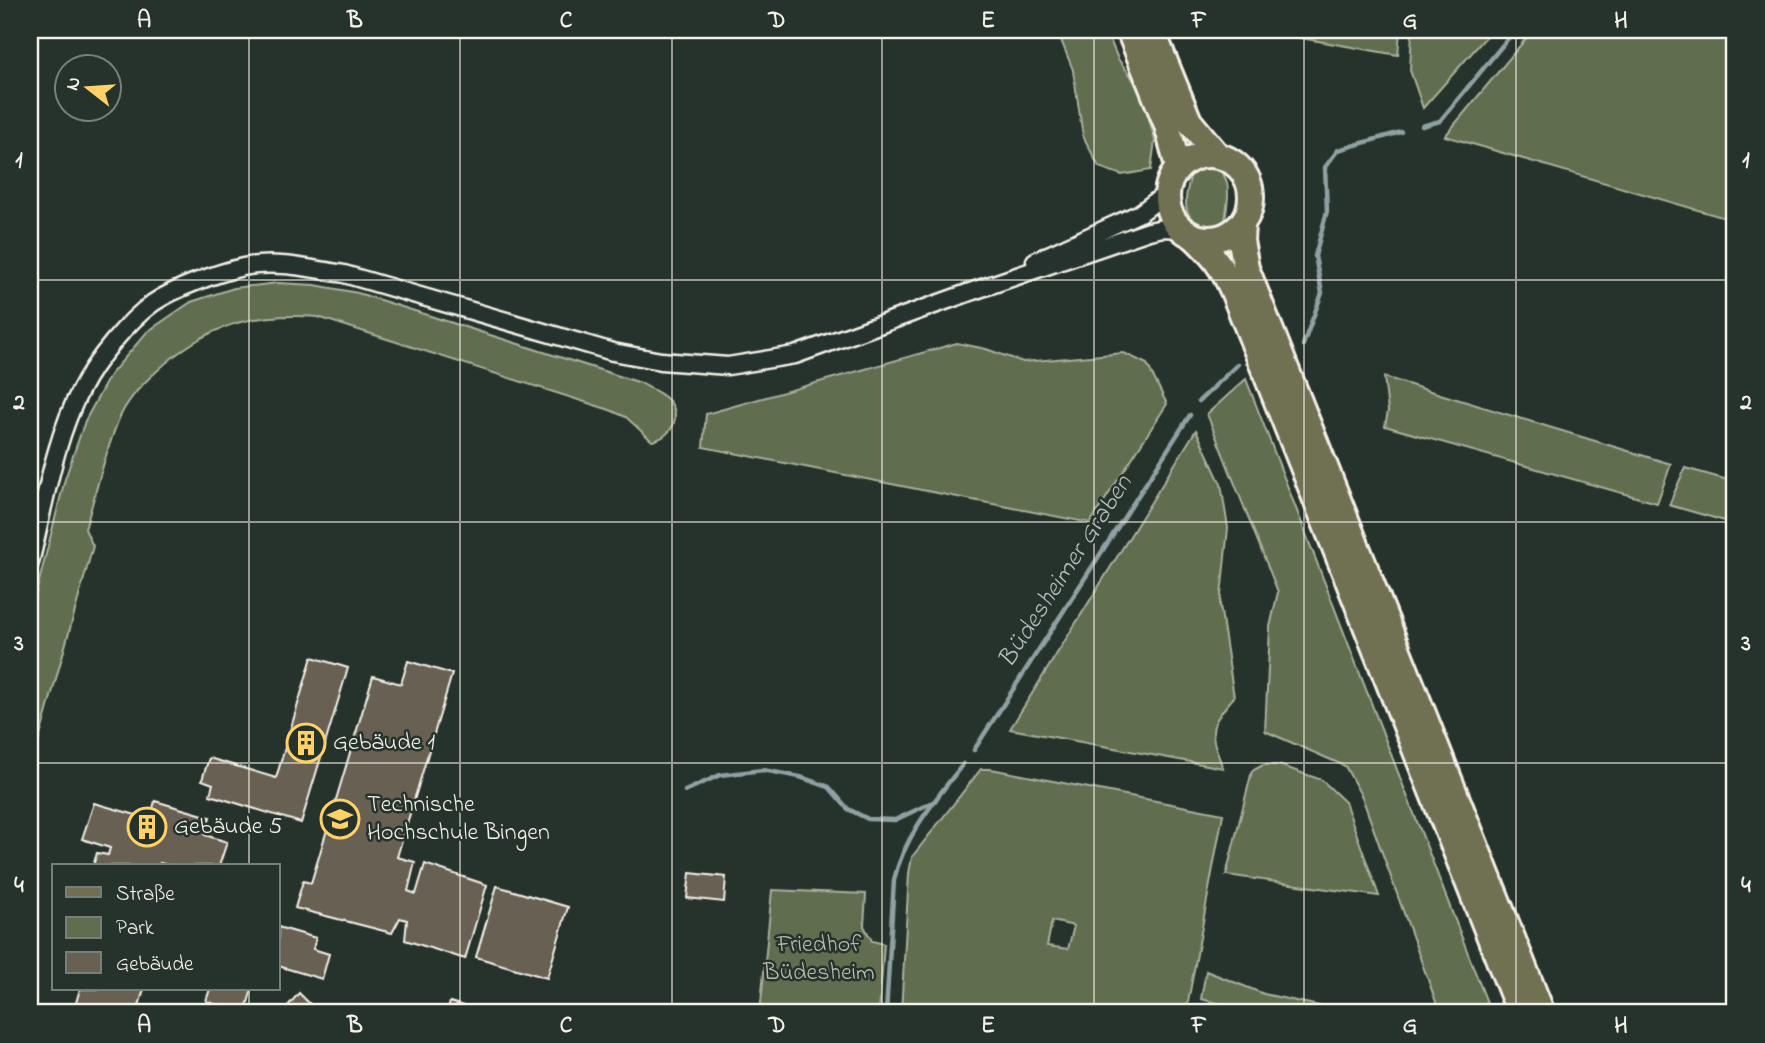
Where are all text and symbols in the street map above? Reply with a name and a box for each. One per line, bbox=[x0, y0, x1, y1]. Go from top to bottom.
text: A bbox=[137, 5, 151, 38]
text: B bbox=[346, 5, 363, 38]
text: C bbox=[560, 5, 573, 38]
text: D bbox=[768, 5, 785, 38]
text: E bbox=[981, 5, 995, 38]
text: F bbox=[1191, 5, 1207, 38]
text: G bbox=[1403, 5, 1417, 38]
text: H bbox=[1614, 5, 1628, 38]
north arrow bbox=[52, 52, 122, 122]
text: N bbox=[59, 74, 89, 94]
text: 1 bbox=[15, 145, 23, 178]
text: 1 bbox=[1742, 145, 1750, 178]
text: 2 bbox=[12, 387, 25, 420]
text: 2 bbox=[1739, 387, 1752, 420]
water label: Büdesheimer Graben bbox=[989, 467, 1143, 676]
text: 3 bbox=[13, 628, 24, 661]
text: 3 bbox=[1740, 628, 1751, 661]
building icon: Gebäude 1 bbox=[285, 722, 327, 764]
place label: Gebäude 1 bbox=[333, 726, 436, 761]
place label: Technische Hochschule Bingen bbox=[367, 788, 550, 851]
school or university icon: Technische Hochschule Bingen bbox=[319, 798, 361, 840]
building icon: Gebäude 5 bbox=[126, 806, 168, 848]
place label: Gebäude 5 bbox=[174, 810, 283, 845]
legend bbox=[52, 864, 280, 990]
text: 4 bbox=[14, 870, 24, 903]
text: 4 bbox=[1741, 870, 1751, 903]
text: Straße bbox=[116, 880, 175, 910]
text: Park bbox=[116, 914, 155, 944]
park label: Friedhof Büdesheim bbox=[762, 928, 875, 991]
text: Gebäude bbox=[116, 950, 194, 980]
text: A bbox=[137, 1010, 151, 1043]
text: B bbox=[346, 1010, 363, 1043]
text: C bbox=[560, 1010, 573, 1043]
text: D bbox=[768, 1010, 785, 1043]
text: E bbox=[981, 1010, 995, 1043]
text: F bbox=[1191, 1010, 1207, 1043]
text: G bbox=[1403, 1010, 1417, 1043]
text: H bbox=[1614, 1010, 1628, 1043]

